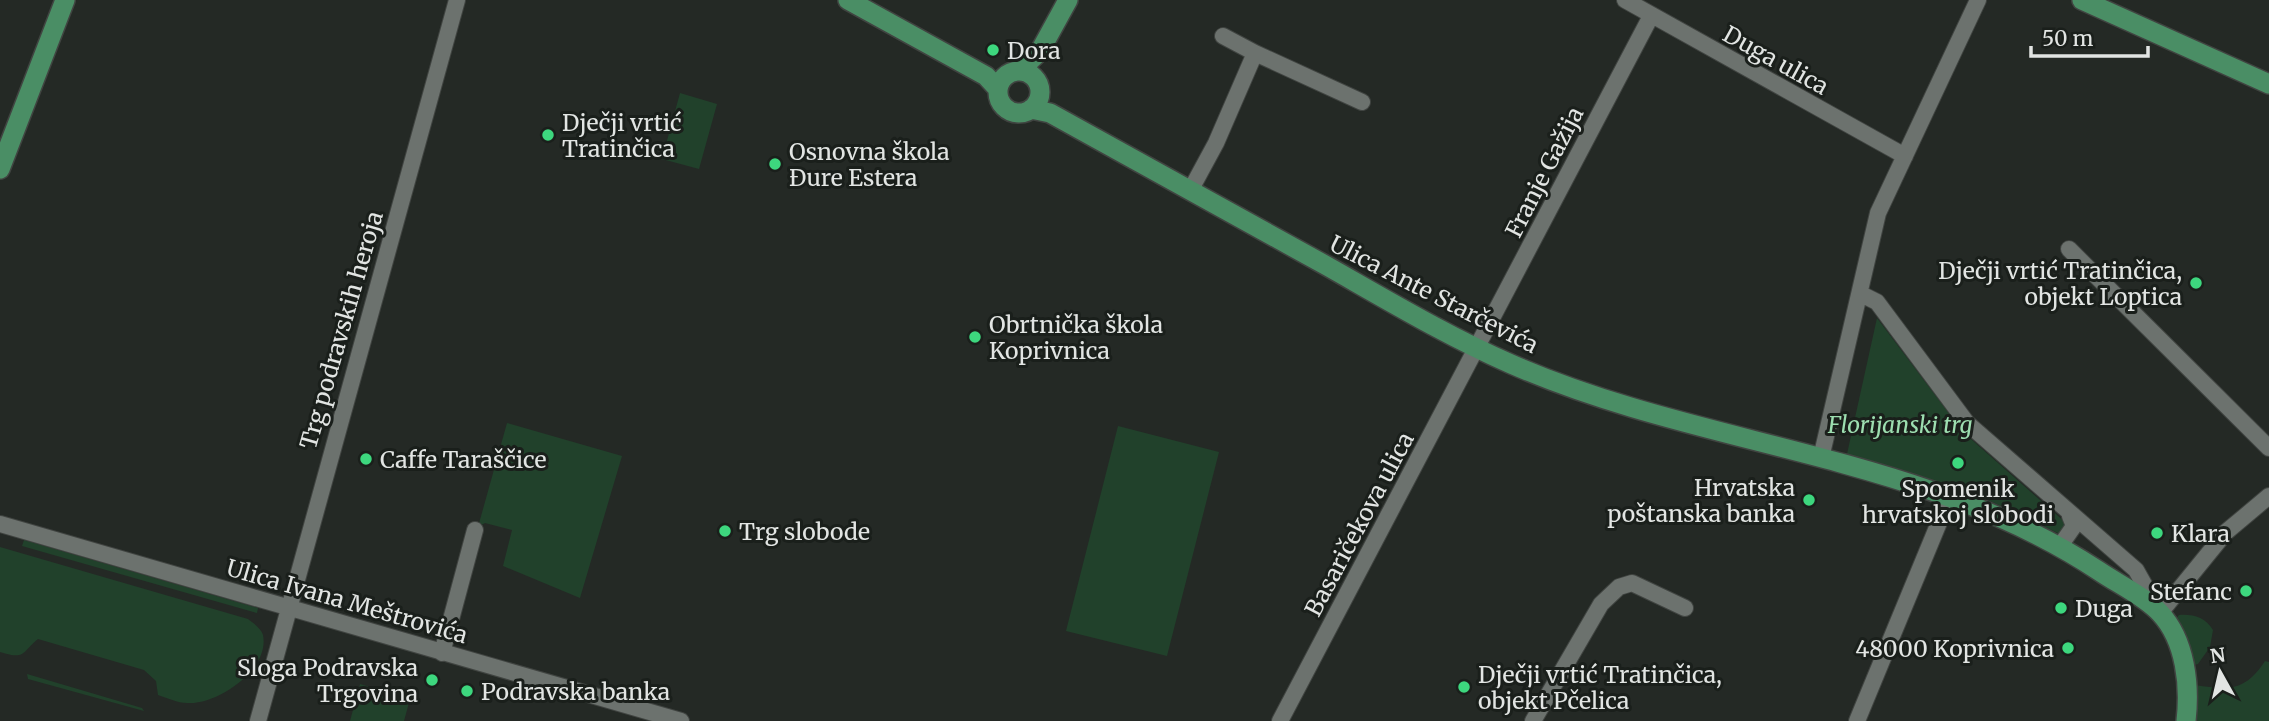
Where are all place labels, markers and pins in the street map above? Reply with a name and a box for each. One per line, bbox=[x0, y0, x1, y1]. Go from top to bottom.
place label: Dora bbox=[1007, 36, 1061, 65]
marker: Dora bbox=[985, 42, 1001, 58]
place label: Dječji vrtić Tratinčica bbox=[562, 108, 682, 163]
marker: Dječji vrtić Tratinčica bbox=[540, 127, 556, 143]
place label: Osnovna škola Đure Estera bbox=[789, 137, 950, 192]
marker: Osnovna škola Đure Estera bbox=[767, 156, 783, 172]
place label: Dječji vrtić Tratinčica, objekt Loptica bbox=[1938, 256, 2182, 311]
marker: Dječji vrtić Tratinčica, objekt Loptica bbox=[2188, 275, 2204, 291]
place label: Obrtnička škola Koprivnica bbox=[989, 310, 1163, 365]
marker: Obrtnička škola Koprivnica bbox=[967, 329, 983, 345]
place label: Caffe Taraščice bbox=[380, 445, 547, 474]
marker: Caffe Taraščice bbox=[358, 451, 374, 467]
marker: Spomenik hrvatskoj slobodi bbox=[1950, 455, 1966, 471]
place label: Hrvatska poštanska banka bbox=[1607, 473, 1795, 528]
place label: Spomenik hrvatskoj slobodi bbox=[1862, 474, 2054, 529]
marker: Hrvatska poštanska banka bbox=[1801, 492, 1817, 508]
place label: Trg slobode bbox=[739, 517, 870, 546]
place label: Klara bbox=[2171, 519, 2230, 548]
marker: Trg slobode bbox=[717, 523, 733, 539]
marker: Klara bbox=[2149, 525, 2165, 541]
place label: Stefanc bbox=[2150, 577, 2232, 606]
marker: Stefanc bbox=[2238, 583, 2254, 599]
place label: Duga bbox=[2075, 594, 2133, 623]
marker: Duga bbox=[2053, 600, 2069, 616]
place label: 48000 Koprivnica bbox=[1855, 634, 2054, 663]
marker: 48000 Koprivnica bbox=[2060, 640, 2076, 656]
place label: Sloga Podravska Trgovina bbox=[237, 653, 418, 708]
place label: Dječji vrtić Tratinčica, objekt Pčelica bbox=[1478, 660, 1722, 715]
marker: Sloga Podravska Trgovina bbox=[424, 672, 440, 688]
place label: Podravska banka bbox=[481, 677, 670, 706]
marker: Dječji vrtić Tratinčica, objekt Pčelica bbox=[1456, 679, 1472, 695]
marker: Podravska banka bbox=[459, 683, 475, 699]

